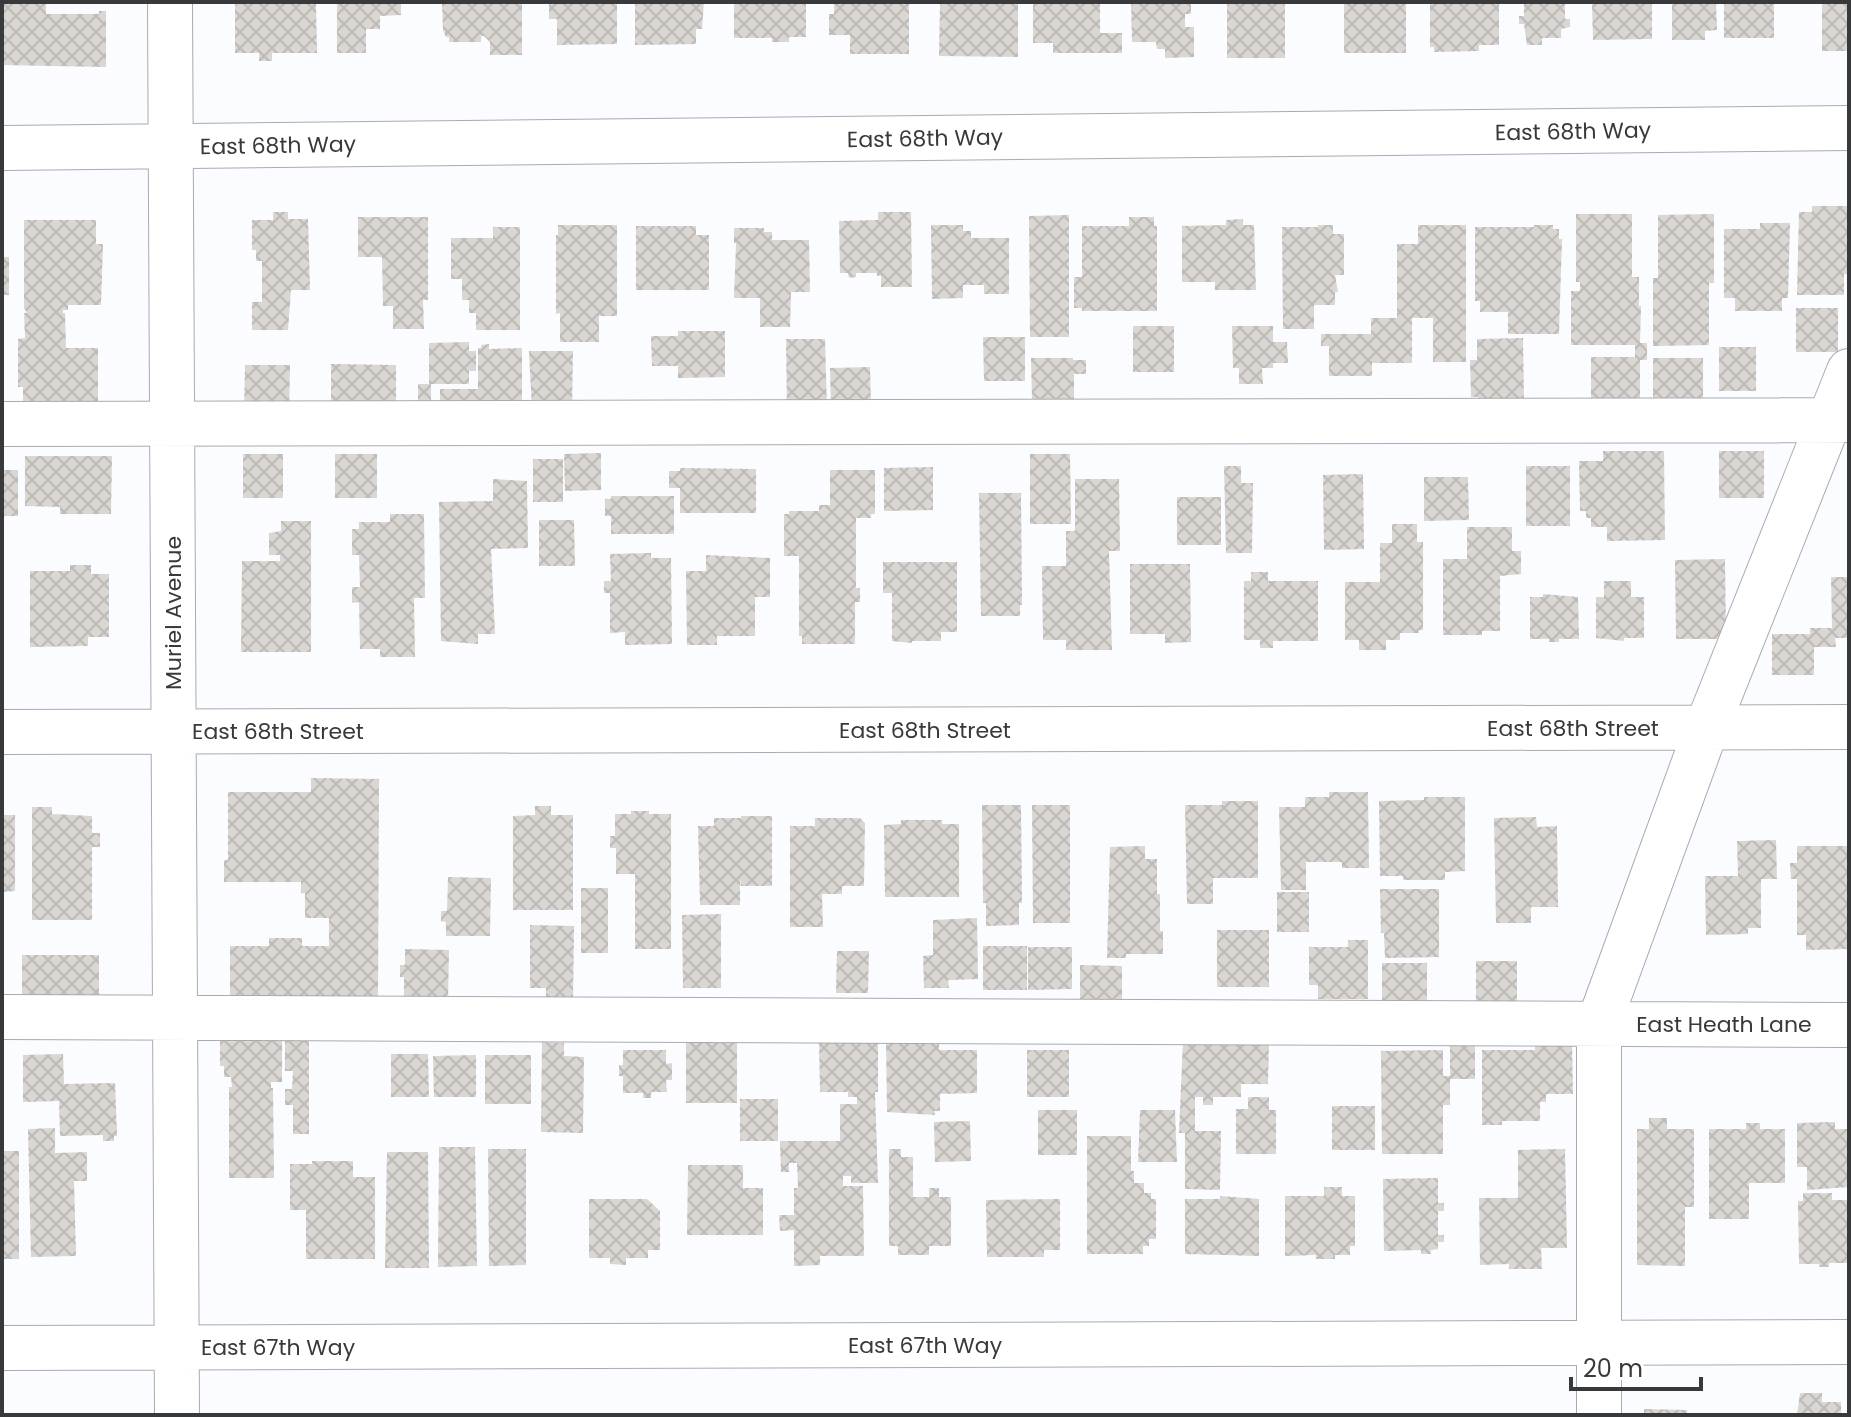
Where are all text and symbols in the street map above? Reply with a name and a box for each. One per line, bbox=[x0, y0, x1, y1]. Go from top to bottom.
street label: East 68th Way bbox=[1495, 115, 1652, 148]
street label: East 68th Way bbox=[847, 122, 1004, 155]
street label: East 68th Way bbox=[200, 129, 357, 162]
street label: Muriel Avenue bbox=[158, 536, 189, 690]
street label: East 68th Street bbox=[1487, 713, 1659, 744]
street label: East 68th Street bbox=[839, 715, 1011, 746]
street label: East 68th Street bbox=[192, 716, 364, 747]
street label: East Heath Lane bbox=[1636, 1009, 1812, 1040]
street label: East 67th Way bbox=[848, 1330, 1003, 1361]
street label: East 67th Way bbox=[201, 1332, 356, 1363]
scale bar bbox=[1571, 1341, 1701, 1391]
text: 20 m bbox=[1583, 1352, 1643, 1385]

